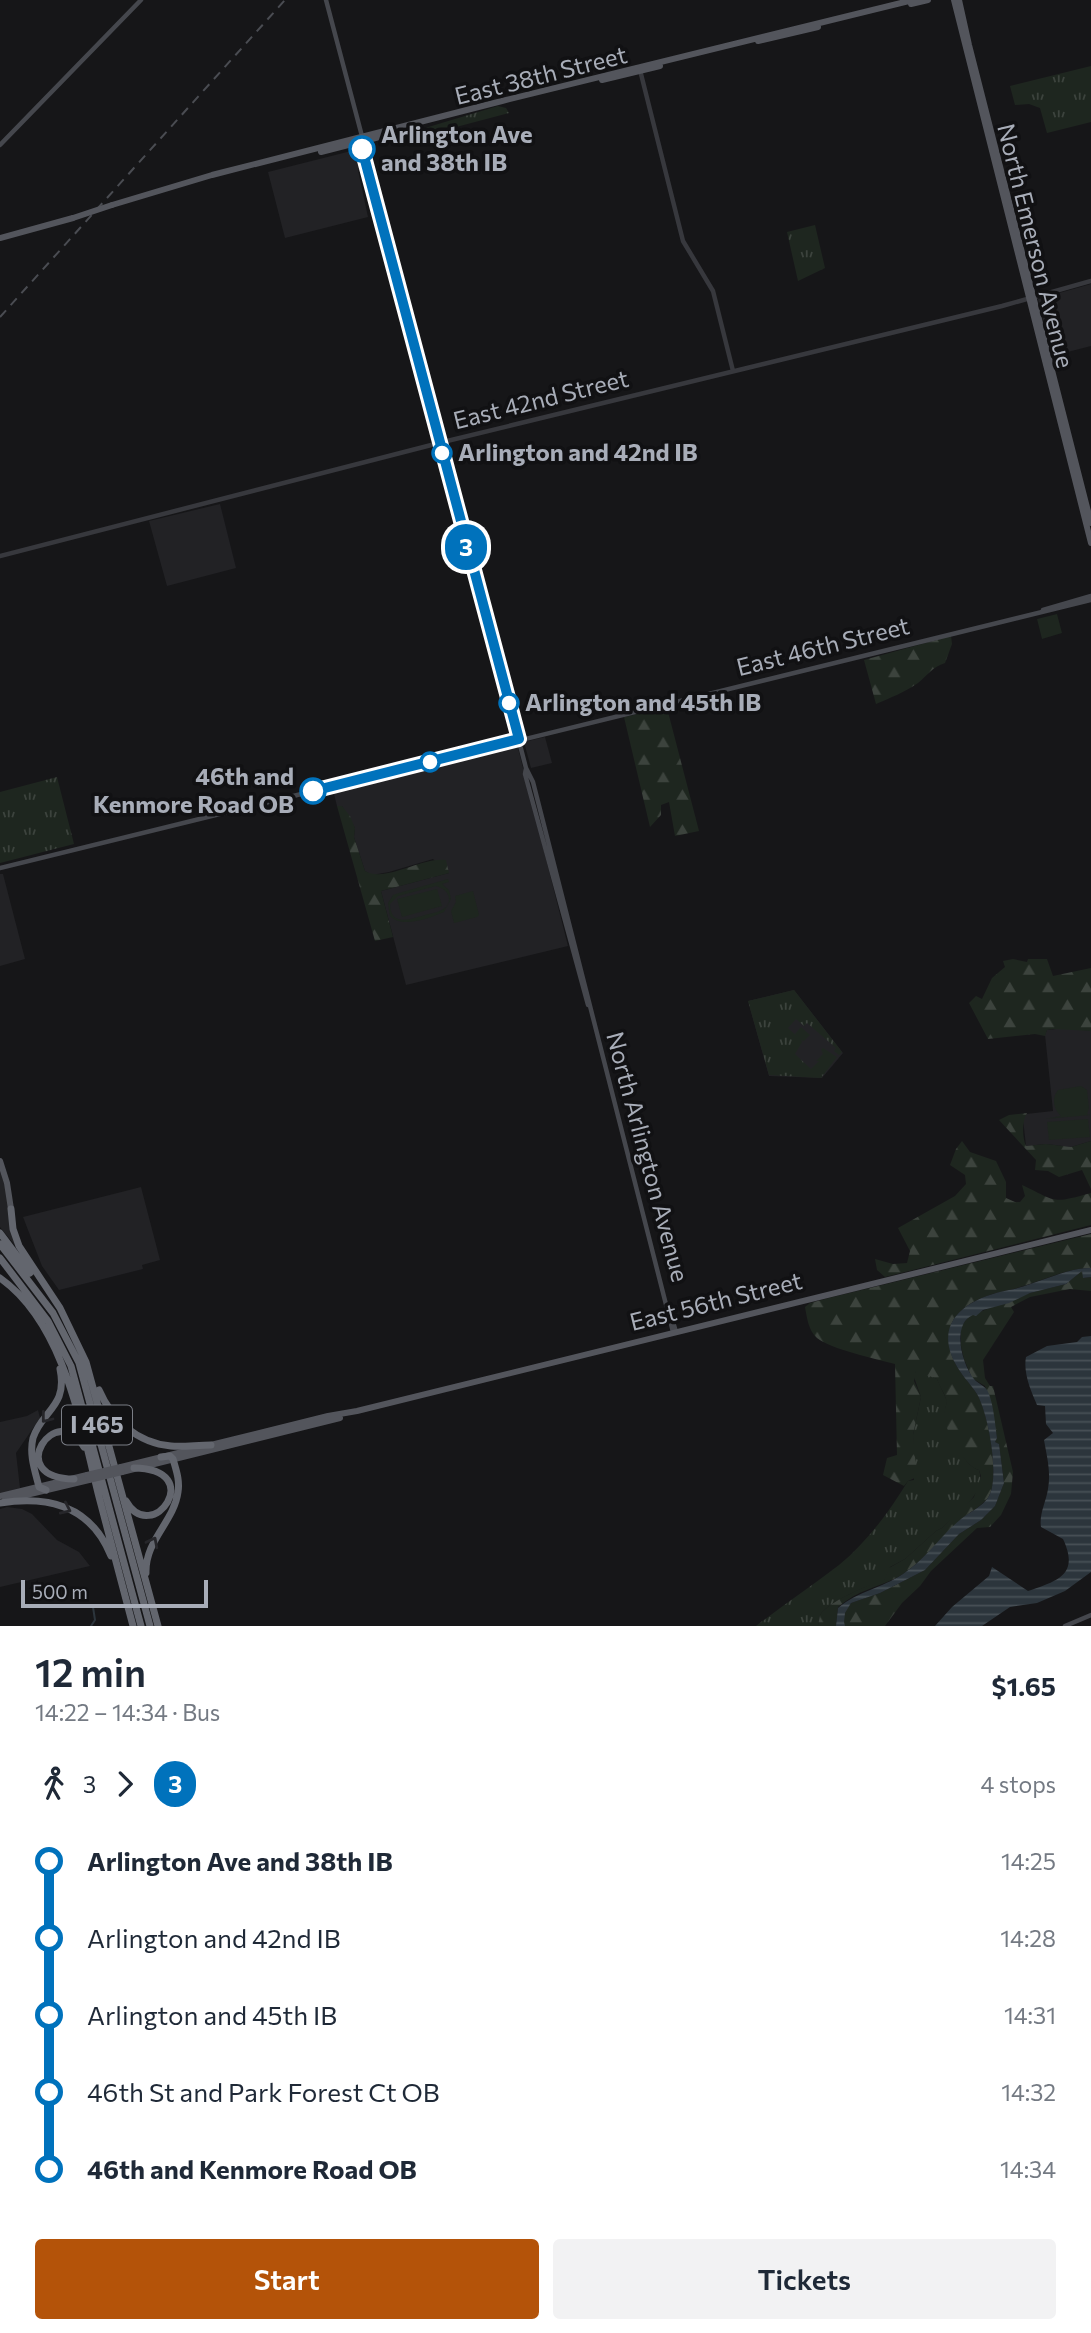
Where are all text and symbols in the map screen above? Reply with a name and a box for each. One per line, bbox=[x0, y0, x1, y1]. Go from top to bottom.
street label: East 38th Street bbox=[452, 39, 630, 110]
place label: Arlington Ave and 38th IB bbox=[381, 119, 533, 176]
street label: North Emerson Avenue bbox=[992, 120, 1081, 371]
marker: Arlington Ave and 38th IB bbox=[349, 136, 375, 162]
street label: East 42nd Street bbox=[450, 363, 631, 434]
place label: Arlington and 42nd IB bbox=[458, 437, 698, 466]
marker: Arlington and 42nd IB bbox=[432, 443, 452, 463]
line badge: 3 bbox=[443, 524, 489, 570]
text: 3 bbox=[459, 532, 473, 561]
street label: East 46th Street bbox=[733, 610, 912, 681]
place label: Arlington and 45th IB bbox=[525, 687, 761, 716]
marker: Arlington and 45th IB bbox=[499, 693, 519, 713]
unlabelled marker bbox=[420, 752, 440, 772]
place label: 46th and Kenmore Road OB bbox=[93, 761, 294, 818]
marker: 46th and Kenmore Road OB bbox=[300, 778, 326, 804]
street label: North Arlington Avenue bbox=[601, 1028, 696, 1285]
street label: East 56th Street bbox=[627, 1265, 805, 1336]
road number: I 465 bbox=[62, 1406, 132, 1444]
one-way arrow bbox=[42, 1409, 54, 1422]
one-way arrow bbox=[59, 1500, 71, 1514]
one-way arrow bbox=[145, 1537, 159, 1549]
scale bar bbox=[21, 1577, 208, 1609]
text: 500 m bbox=[32, 1580, 88, 1603]
text: 12 min bbox=[35, 1648, 146, 1695]
text: $1.65 bbox=[992, 1670, 1056, 1701]
text: 14:22 – 14:34 · Bus bbox=[35, 1698, 220, 1726]
icon: walk bbox=[35, 1765, 73, 1803]
icon: forward bbox=[106, 1765, 144, 1803]
text: 3 bbox=[168, 1769, 182, 1798]
text: 3 bbox=[83, 1770, 96, 1798]
text: 4 stops bbox=[981, 1770, 1056, 1798]
text: Arlington Ave and 38th IB bbox=[87, 1845, 393, 1876]
text: 14:25 bbox=[1001, 1847, 1056, 1875]
text: Arlington and 42nd IB bbox=[87, 1922, 341, 1953]
text: 14:28 bbox=[1000, 1924, 1056, 1952]
text: Arlington and 45th IB bbox=[87, 1999, 337, 2030]
text: 14:31 bbox=[1004, 2001, 1056, 2029]
text: 46th St and Park Forest Ct OB bbox=[87, 2076, 440, 2107]
text: 14:32 bbox=[1001, 2078, 1056, 2106]
text: 46th and Kenmore Road OB bbox=[87, 2153, 417, 2184]
text: 14:34 bbox=[1000, 2155, 1056, 2183]
button: Start bbox=[35, 2239, 539, 2319]
button: Tickets bbox=[553, 2239, 1056, 2319]

